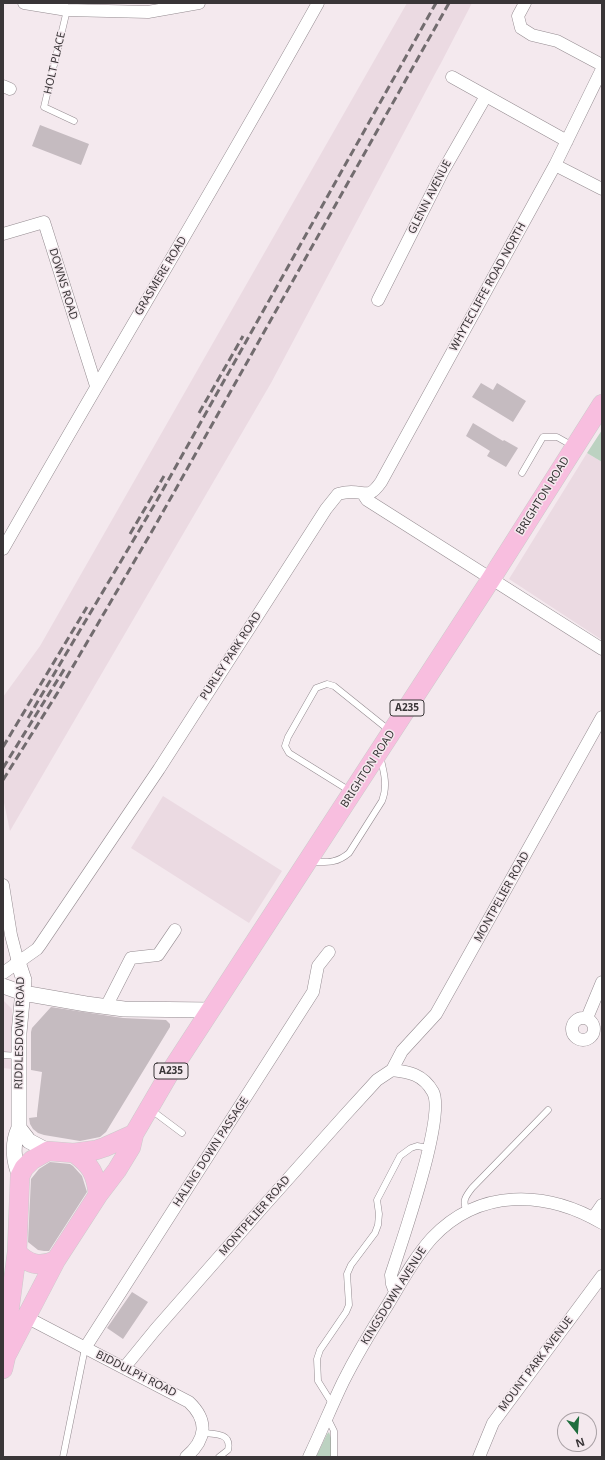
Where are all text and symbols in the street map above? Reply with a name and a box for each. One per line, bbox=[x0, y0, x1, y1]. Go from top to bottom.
street label: HOLT PLACE bbox=[41, 31, 69, 95]
street label: GLENN AVENUE bbox=[406, 158, 454, 236]
street label: WHYTECLIFFE ROAD NORTH bbox=[447, 220, 529, 354]
street label: GRASMERE ROAD bbox=[132, 234, 190, 318]
street label: DOWNS ROAD bbox=[46, 247, 80, 321]
street label: BRIGHTON ROAD bbox=[514, 454, 572, 538]
street label: PURLEY PARK ROAD bbox=[198, 609, 264, 703]
road number: A235 bbox=[390, 700, 424, 716]
street label: BRIGHTON ROAD bbox=[338, 728, 398, 810]
street label: MONTPELIER ROAD bbox=[472, 849, 532, 945]
street label: RIDDLESDOWN ROAD bbox=[12, 977, 28, 1089]
road number: A235 bbox=[154, 1063, 188, 1079]
street label: HALING DOWN PASSAGE bbox=[171, 1095, 251, 1209]
street label: MONTPELIER ROAD bbox=[217, 1173, 293, 1259]
street label: KINGSDOWN AVENUE bbox=[359, 1245, 429, 1347]
street label: MOUNT PARK AVENUE bbox=[496, 1314, 576, 1414]
street label: BIDDULPH ROAD bbox=[93, 1348, 179, 1400]
north arrow bbox=[557, 1412, 597, 1452]
text: N bbox=[574, 1435, 587, 1451]

